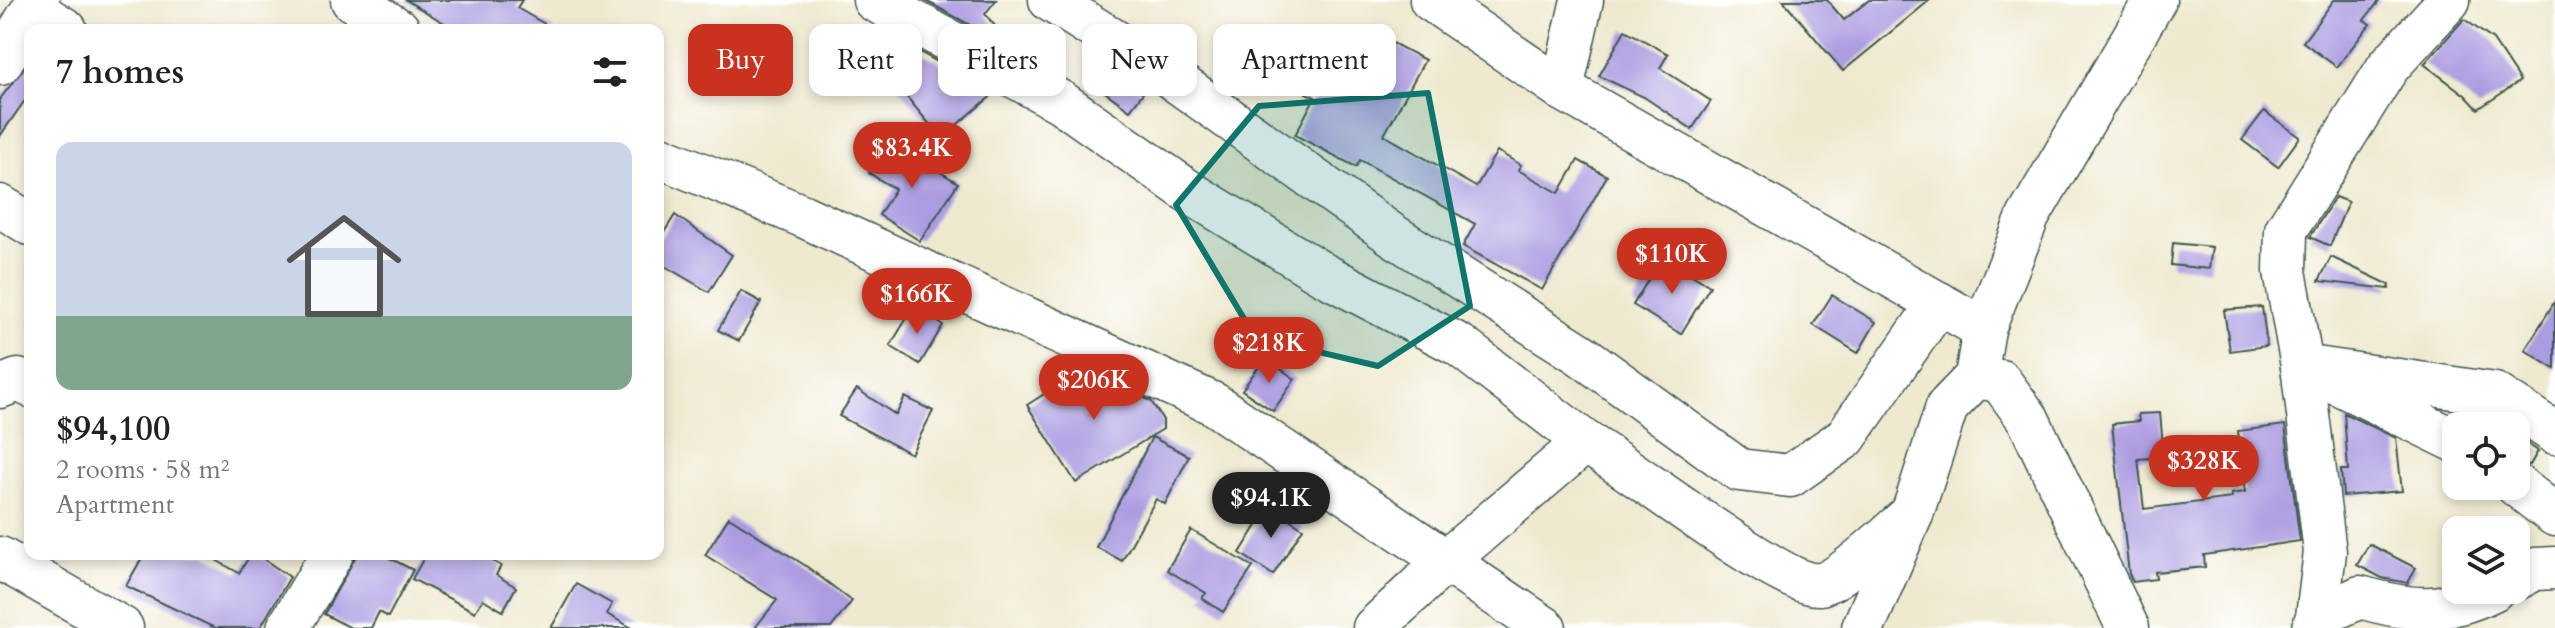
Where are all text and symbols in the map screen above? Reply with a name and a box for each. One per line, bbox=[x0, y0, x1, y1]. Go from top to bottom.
chip: Buy bbox=[688, 24, 793, 96]
chip: Rent bbox=[809, 24, 922, 96]
chip: Filters bbox=[938, 24, 1066, 96]
chip: New bbox=[1082, 24, 1197, 96]
chip: Apartment bbox=[1213, 24, 1396, 96]
text: 7 homes bbox=[56, 49, 184, 95]
icon: filters bbox=[588, 50, 632, 94]
pin: $83.4K bbox=[847, 122, 977, 190]
text: $83.4K bbox=[871, 130, 953, 165]
icon: home bbox=[272, 194, 416, 338]
pin: $110K bbox=[1616, 228, 1728, 296]
text: $110K bbox=[1635, 236, 1709, 271]
pin: $166K bbox=[861, 268, 973, 336]
text: $166K bbox=[880, 276, 954, 311]
pin: $218K bbox=[1213, 317, 1325, 385]
text: $218K bbox=[1232, 325, 1306, 360]
pin: $206K bbox=[1038, 354, 1150, 422]
text: $206K bbox=[1057, 362, 1131, 397]
text: $94,100 bbox=[56, 406, 170, 452]
map controls bbox=[2442, 412, 2530, 604]
button: locate bbox=[2442, 412, 2530, 500]
pin: $328K bbox=[2148, 435, 2260, 503]
text: $328K bbox=[2167, 443, 2241, 478]
text: 2 rooms · 58 m² bbox=[56, 452, 229, 487]
pin: $94.1K bbox=[1206, 472, 1336, 540]
text: $94.1K bbox=[1230, 480, 1312, 515]
text: Apartment bbox=[56, 487, 174, 522]
button: layers bbox=[2442, 516, 2530, 604]

